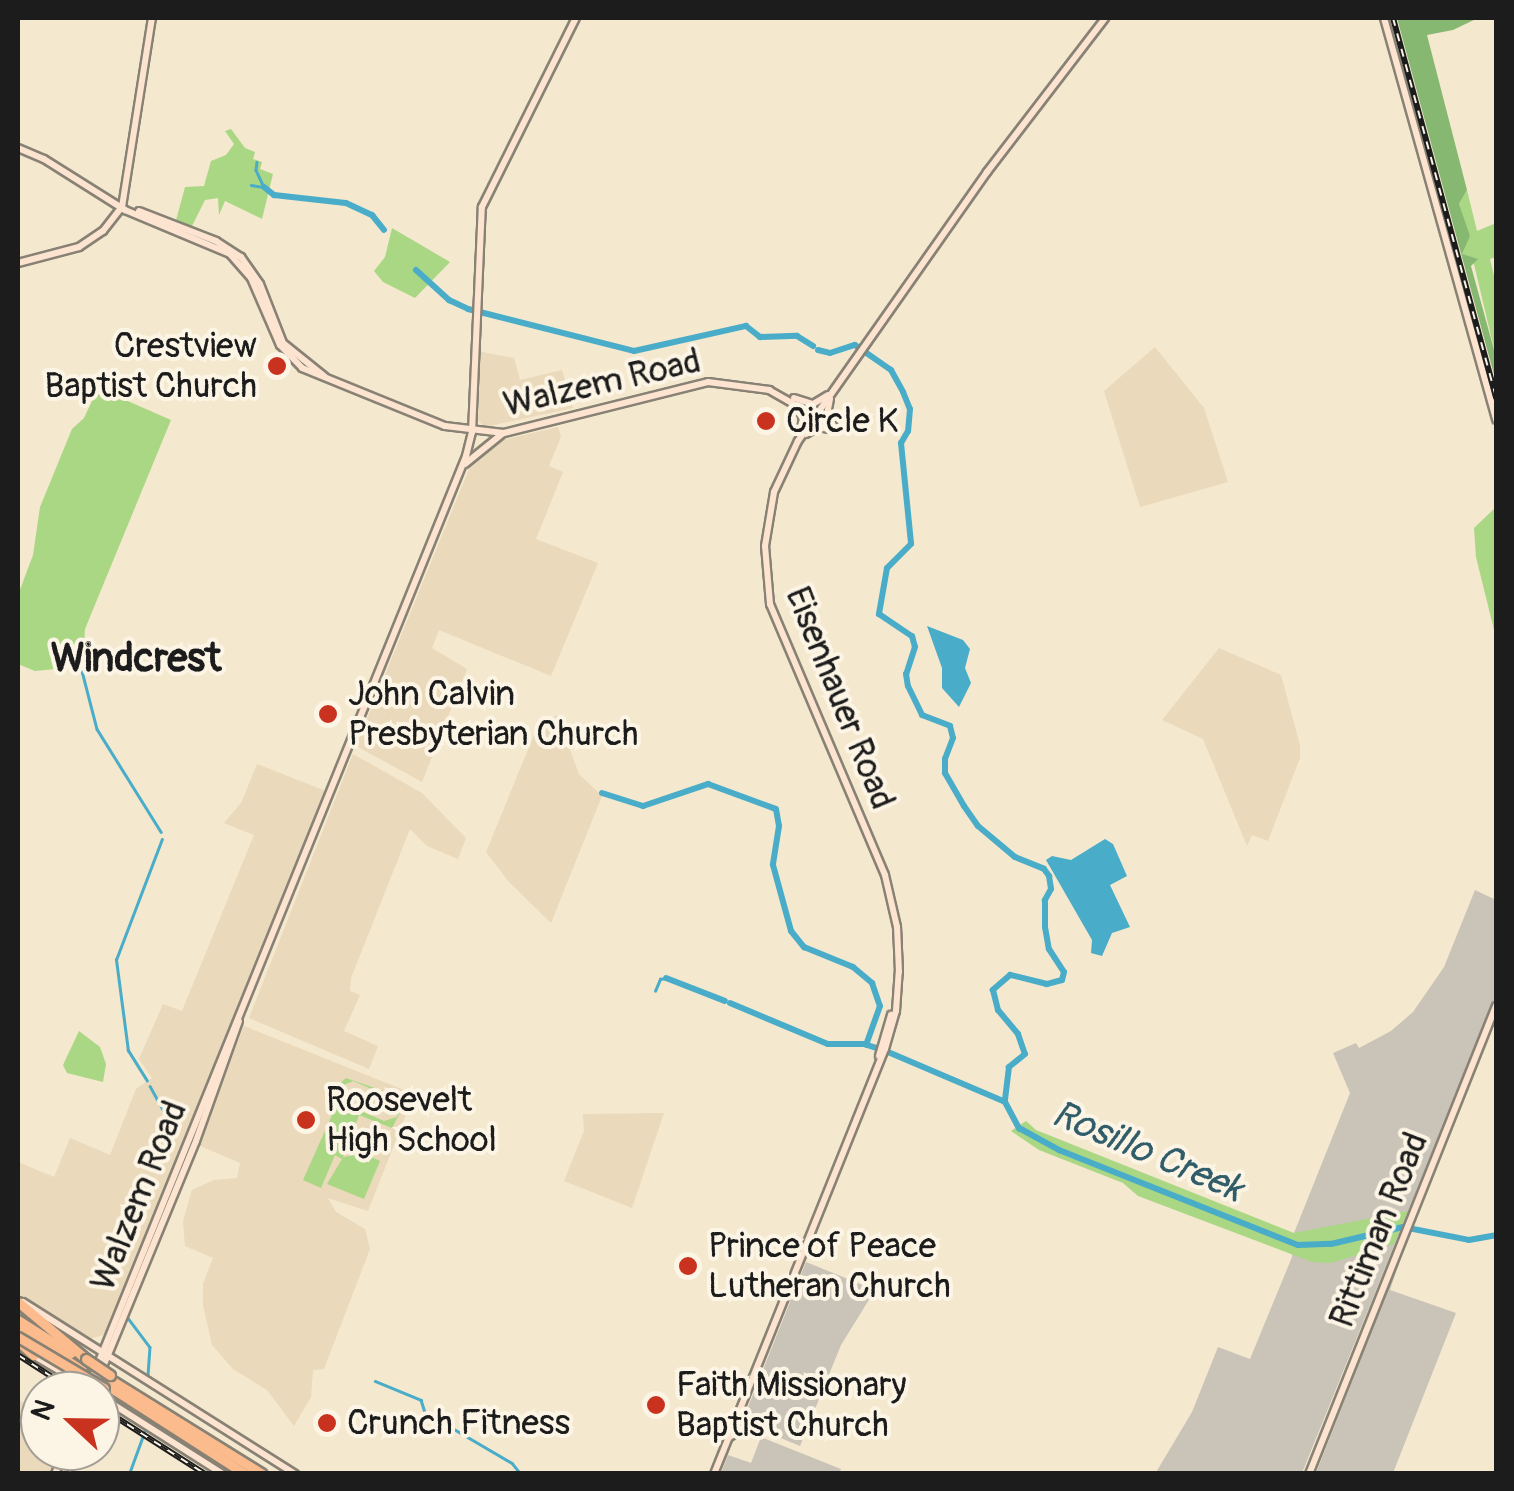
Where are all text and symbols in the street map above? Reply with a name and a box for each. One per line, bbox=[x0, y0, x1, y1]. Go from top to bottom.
place label: Crestview Baptist Church bbox=[44, 325, 257, 407]
street label: Walzem Road bbox=[499, 340, 705, 426]
marker: Crestview Baptist Church bbox=[266, 355, 288, 377]
place label: Circle K bbox=[786, 400, 898, 442]
marker: Circle K bbox=[755, 410, 777, 432]
street label: Eisenhauer Road bbox=[776, 581, 904, 815]
district label: Windcrest bbox=[51, 635, 221, 683]
place label: John Calvin Presbyterian Church bbox=[348, 673, 638, 755]
marker: John Calvin Presbyterian Church bbox=[317, 703, 339, 725]
place label: Roosevelt High School bbox=[326, 1079, 497, 1161]
water label: Rosillo Creek bbox=[1045, 1091, 1249, 1213]
street label: Walzem Road bbox=[82, 1095, 196, 1297]
marker: Roosevelt High School bbox=[295, 1109, 317, 1131]
street label: Rittiman Road bbox=[1321, 1126, 1437, 1334]
place label: Prince of Peace Lutheran Church bbox=[708, 1225, 951, 1307]
marker: Prince of Peace Lutheran Church bbox=[677, 1255, 699, 1277]
place label: Faith Missionary Baptist Church bbox=[676, 1364, 907, 1446]
north arrow bbox=[20, 1371, 120, 1471]
marker: Faith Missionary Baptist Church bbox=[645, 1394, 667, 1416]
text: N bbox=[24, 1395, 63, 1426]
place label: Crunch Fitness bbox=[347, 1402, 570, 1444]
marker: Crunch Fitness bbox=[316, 1412, 338, 1434]

